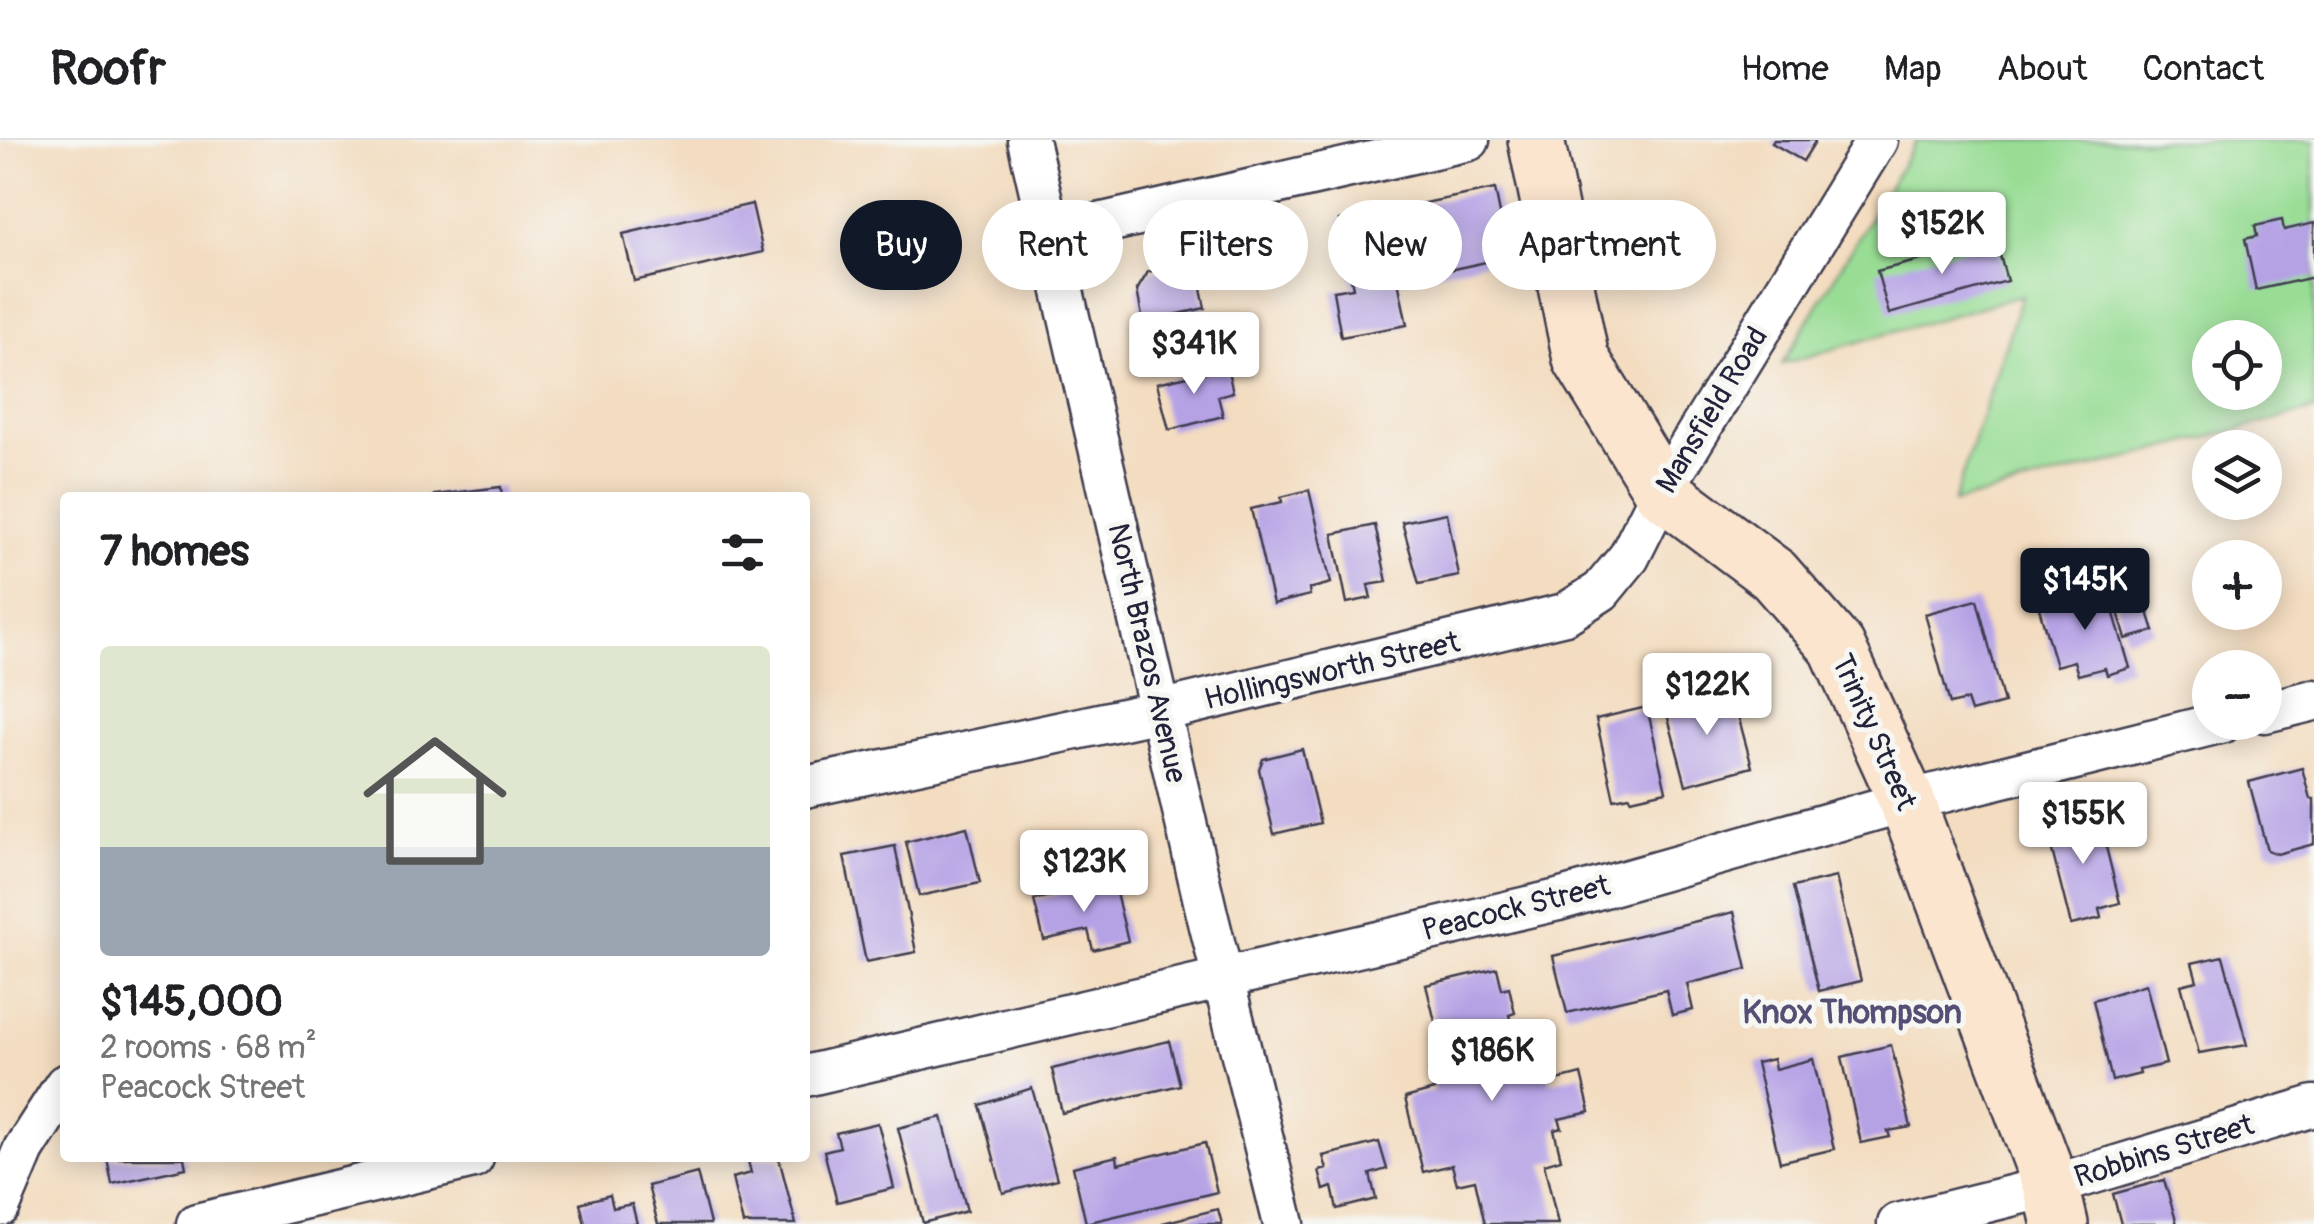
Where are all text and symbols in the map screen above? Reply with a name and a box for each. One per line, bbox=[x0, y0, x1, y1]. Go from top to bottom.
text: Roofr bbox=[50, 39, 166, 99]
text: Home bbox=[1741, 47, 1829, 91]
text: Map bbox=[1884, 47, 1942, 91]
text: About bbox=[1997, 47, 2087, 91]
text: Contact bbox=[2142, 47, 2264, 91]
pin: $152K bbox=[1872, 192, 2012, 277]
chip: Buy bbox=[840, 200, 962, 290]
chip: Rent bbox=[982, 200, 1123, 290]
chip: Filters bbox=[1143, 200, 1308, 290]
chip: New bbox=[1328, 200, 1462, 290]
chip: Apartment bbox=[1482, 200, 1716, 290]
text: $152K bbox=[1900, 204, 1984, 244]
pin: $341K bbox=[1124, 312, 1264, 397]
street label: Mansfield Road bbox=[1648, 320, 1776, 500]
map controls bbox=[2192, 320, 2282, 740]
button: locate bbox=[2192, 320, 2282, 410]
text: $341K bbox=[1151, 324, 1237, 364]
button: layers bbox=[2192, 430, 2282, 520]
street label: North Brazos Avenue bbox=[1099, 520, 1195, 787]
icon: filters bbox=[715, 525, 770, 580]
text: 7 homes bbox=[100, 526, 249, 578]
button: + bbox=[2192, 540, 2282, 630]
pin: $145K bbox=[2015, 548, 2155, 633]
text: $145K bbox=[2042, 560, 2128, 600]
street label: Hollingsworth Street bbox=[1201, 623, 1464, 718]
street label: Trinity Street bbox=[1823, 648, 1925, 816]
button: − bbox=[2192, 650, 2282, 740]
pin: $122K bbox=[1637, 653, 1777, 738]
text: $122K bbox=[1665, 665, 1749, 705]
icon: home bbox=[345, 711, 525, 891]
pin: $155K bbox=[2013, 782, 2153, 867]
text: $155K bbox=[2041, 794, 2125, 834]
pin: $123K bbox=[1014, 830, 1154, 915]
text: $123K bbox=[1042, 842, 1126, 882]
street label: Peacock Street bbox=[1418, 867, 1615, 949]
text: $145,000 bbox=[100, 976, 283, 1028]
district label: Knox Thompson bbox=[1742, 993, 1962, 1033]
pin: $186K bbox=[1422, 1019, 1562, 1104]
text: 2 rooms · 68 m² bbox=[100, 1028, 317, 1068]
text: $186K bbox=[1450, 1031, 1534, 1071]
text: Peacock Street bbox=[100, 1068, 305, 1108]
street label: Robbins Street bbox=[2070, 1106, 2259, 1196]

